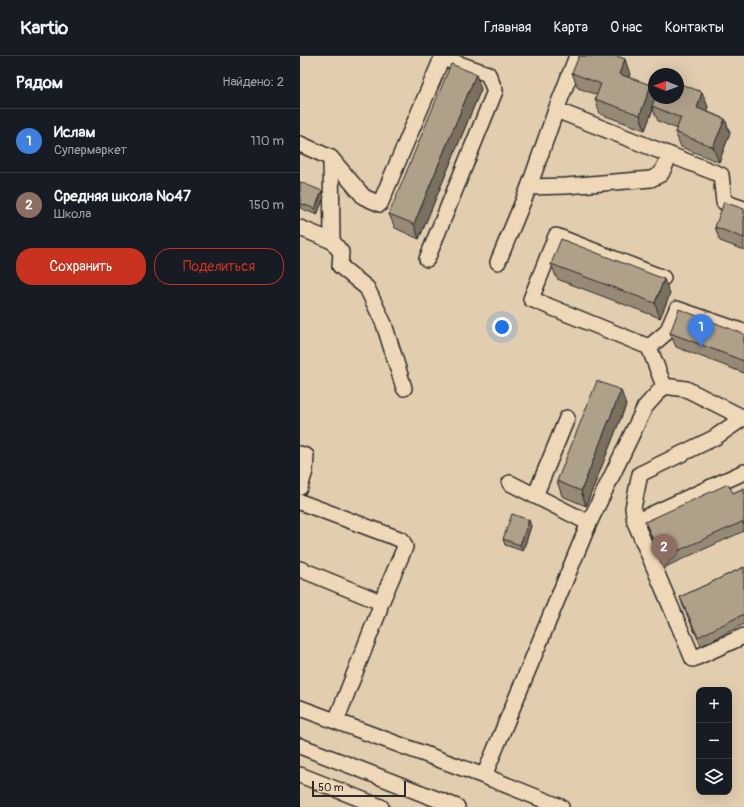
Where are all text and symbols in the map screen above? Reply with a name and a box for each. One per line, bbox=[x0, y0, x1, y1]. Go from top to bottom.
text: Kartio bbox=[20, 16, 68, 40]
text: Главная bbox=[484, 19, 531, 36]
text: Карта bbox=[553, 19, 588, 36]
text: О нас bbox=[610, 19, 643, 36]
text: Контакты bbox=[665, 19, 724, 36]
north arrow bbox=[648, 68, 684, 104]
text: Рядом bbox=[16, 72, 63, 93]
text: Найдено: 2 bbox=[222, 74, 284, 90]
text: Ислам bbox=[54, 123, 95, 142]
text: 1 bbox=[26, 133, 32, 149]
text: 110 m bbox=[251, 133, 284, 149]
text: Супермаркет bbox=[54, 142, 127, 158]
text: Средняя школа №47 bbox=[54, 187, 191, 206]
text: 2 bbox=[25, 197, 33, 213]
text: 150 m bbox=[249, 197, 284, 213]
text: Школа bbox=[54, 206, 91, 222]
button: Сохранить bbox=[16, 248, 146, 285]
button: Поделиться bbox=[154, 248, 284, 285]
pin: 1 bbox=[688, 314, 714, 347]
your location bbox=[492, 317, 512, 337]
pin: 2 bbox=[651, 534, 677, 567]
map controls bbox=[696, 687, 732, 795]
button: + bbox=[696, 687, 732, 723]
button: − bbox=[696, 723, 732, 759]
button: layers bbox=[696, 759, 732, 795]
scale bar bbox=[312, 779, 406, 798]
text: 50 m bbox=[318, 781, 344, 794]

